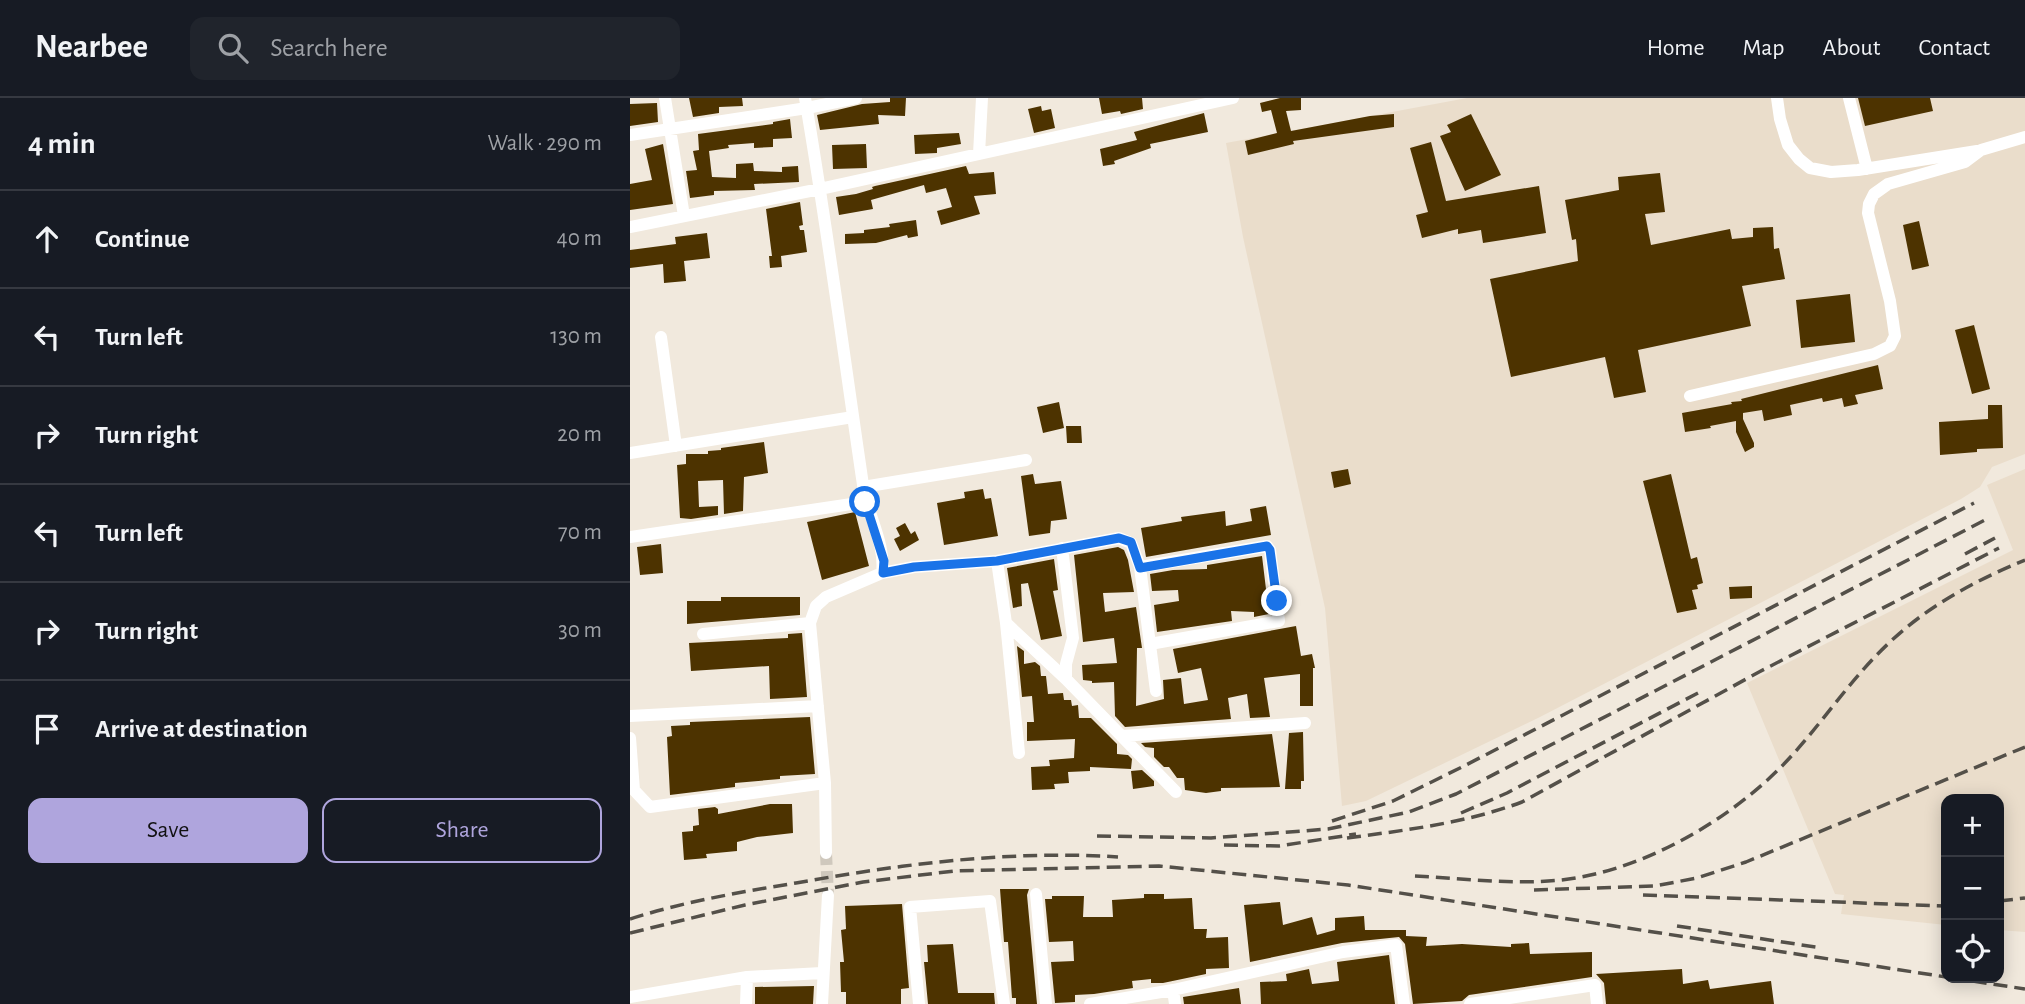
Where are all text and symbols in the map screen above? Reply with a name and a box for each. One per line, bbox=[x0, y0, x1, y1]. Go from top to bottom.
search box bbox=[190, 17, 680, 80]
icon: search bbox=[214, 29, 252, 67]
text: Nearbee bbox=[35, 31, 148, 64]
text: Search here bbox=[270, 35, 388, 61]
text: Home bbox=[1647, 36, 1705, 60]
text: Map bbox=[1743, 36, 1785, 60]
text: About bbox=[1823, 36, 1880, 60]
text: Contact bbox=[1918, 36, 1990, 60]
text: 4 min bbox=[28, 129, 96, 159]
text: Walk · 290 m bbox=[487, 132, 602, 155]
icon: ahead bbox=[28, 220, 66, 258]
text: Continue bbox=[95, 226, 190, 252]
text: 40 m bbox=[557, 227, 602, 250]
icon: left bbox=[28, 318, 66, 356]
text: Turn left bbox=[95, 324, 183, 350]
text: 130 m bbox=[550, 325, 602, 348]
icon: right bbox=[28, 416, 66, 454]
text: Turn right bbox=[95, 422, 198, 448]
text: 20 m bbox=[557, 423, 602, 446]
route start bbox=[849, 486, 880, 517]
icon: left bbox=[28, 514, 66, 552]
text: Turn left bbox=[95, 520, 183, 546]
text: 70 m bbox=[558, 521, 602, 544]
route end bbox=[1261, 585, 1292, 616]
icon: right bbox=[28, 612, 66, 650]
text: Turn right bbox=[95, 618, 198, 644]
text: 30 m bbox=[558, 619, 602, 642]
icon: arrive bbox=[28, 710, 66, 748]
text: Arrive at destination bbox=[95, 716, 308, 742]
map controls bbox=[1941, 794, 2004, 983]
button: + bbox=[1941, 794, 2004, 857]
button: Save bbox=[28, 798, 308, 863]
button: Share bbox=[322, 798, 602, 863]
button: − bbox=[1941, 857, 2004, 920]
button: locate bbox=[1941, 920, 2004, 983]

